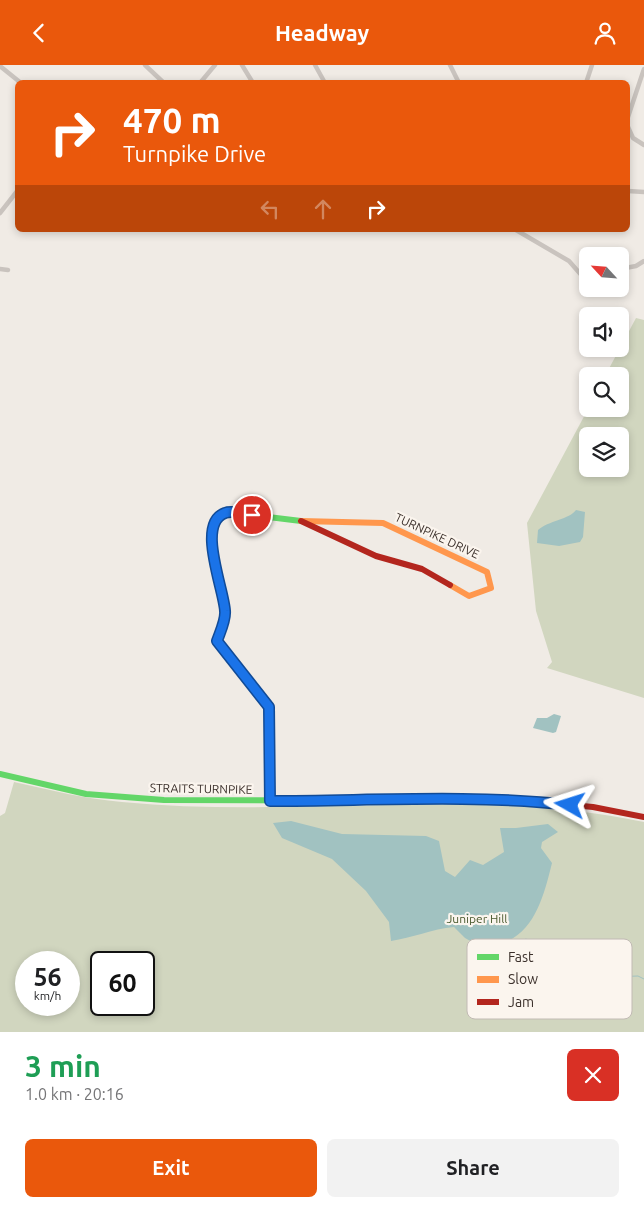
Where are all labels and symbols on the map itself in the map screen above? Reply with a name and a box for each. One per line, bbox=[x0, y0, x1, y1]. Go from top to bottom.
north arrow bbox=[579, 247, 629, 297]
pin bbox=[231, 494, 273, 536]
street label: TURNPIKE DRIVE bbox=[393, 510, 482, 561]
position arrow bbox=[543, 778, 595, 830]
street label: STRAITS TURNPIKE bbox=[150, 781, 253, 796]
park label: Juniper Hill bbox=[446, 912, 508, 925]
legend bbox=[467, 939, 632, 1019]
text: Fast bbox=[508, 949, 534, 965]
speed limit sign: 60 bbox=[90, 951, 155, 1016]
text: Slow bbox=[508, 971, 538, 987]
text: Jam bbox=[508, 994, 534, 1010]

